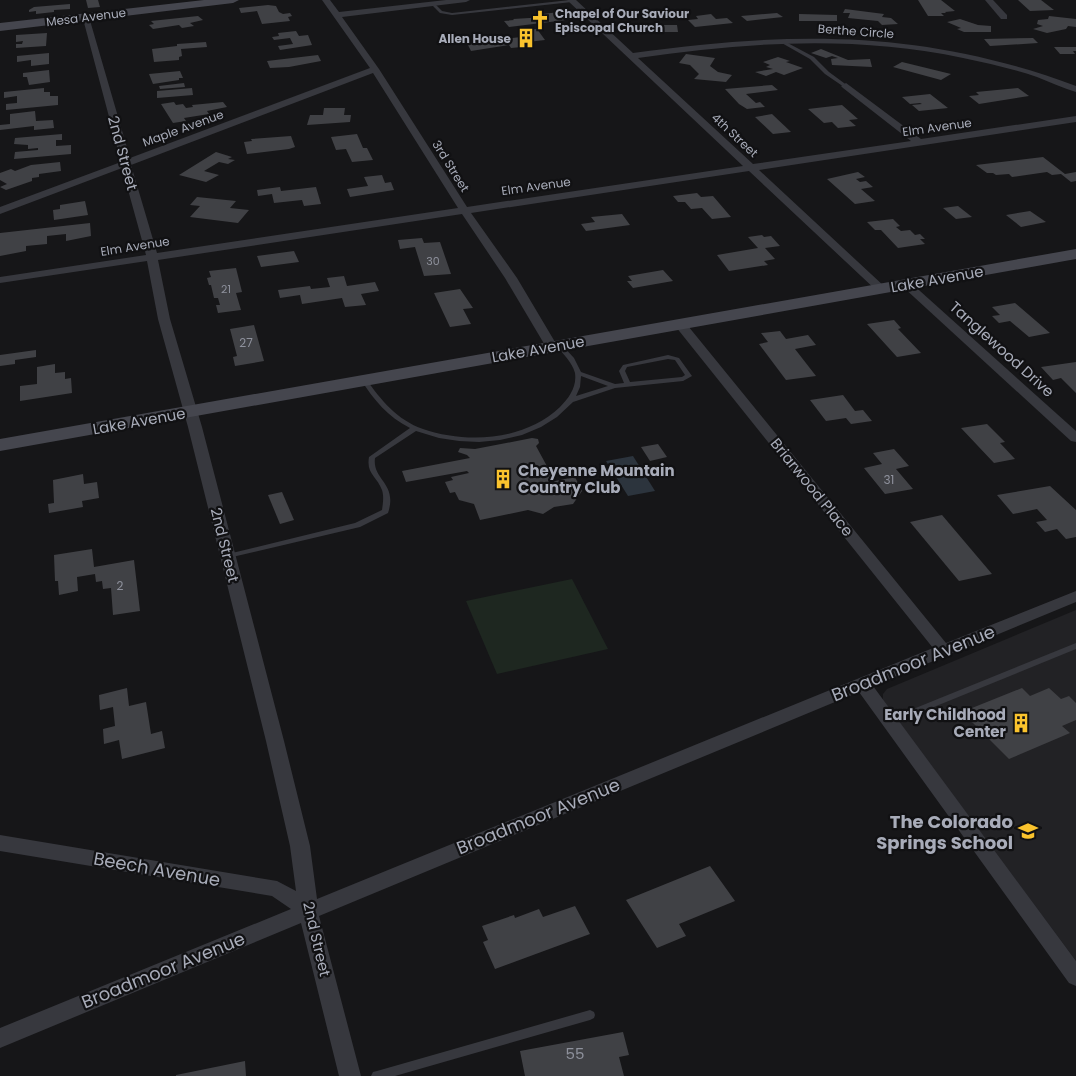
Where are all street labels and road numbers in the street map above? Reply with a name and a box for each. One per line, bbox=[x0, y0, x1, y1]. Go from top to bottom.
street label: Mesa Avenue bbox=[45, 4, 127, 30]
street label: Berthe Circle bbox=[817, 20, 895, 42]
street label: Maple Avenue bbox=[140, 105, 226, 151]
street label: 4th Street bbox=[708, 109, 762, 161]
street label: 2nd Street bbox=[103, 113, 143, 193]
street label: Elm Avenue bbox=[901, 114, 973, 140]
street label: 3rd Street bbox=[428, 137, 474, 195]
street label: Elm Avenue bbox=[500, 173, 572, 199]
street label: Elm Avenue bbox=[99, 232, 171, 260]
street label: Lake Avenue bbox=[889, 260, 985, 298]
street label: Tanglewood Drive bbox=[945, 296, 1059, 402]
street label: Lake Avenue bbox=[490, 330, 586, 368]
street label: Lake Avenue bbox=[91, 402, 187, 440]
street label: Briarwood Place bbox=[766, 433, 858, 541]
street label: 2nd Street bbox=[206, 505, 244, 585]
street label: Broadmoor Avenue bbox=[828, 619, 998, 707]
street label: Broadmoor Avenue bbox=[453, 772, 623, 860]
street label: Beech Avenue bbox=[92, 846, 222, 892]
street label: 2nd Street bbox=[298, 899, 336, 979]
street label: Broadmoor Avenue bbox=[78, 926, 248, 1014]

